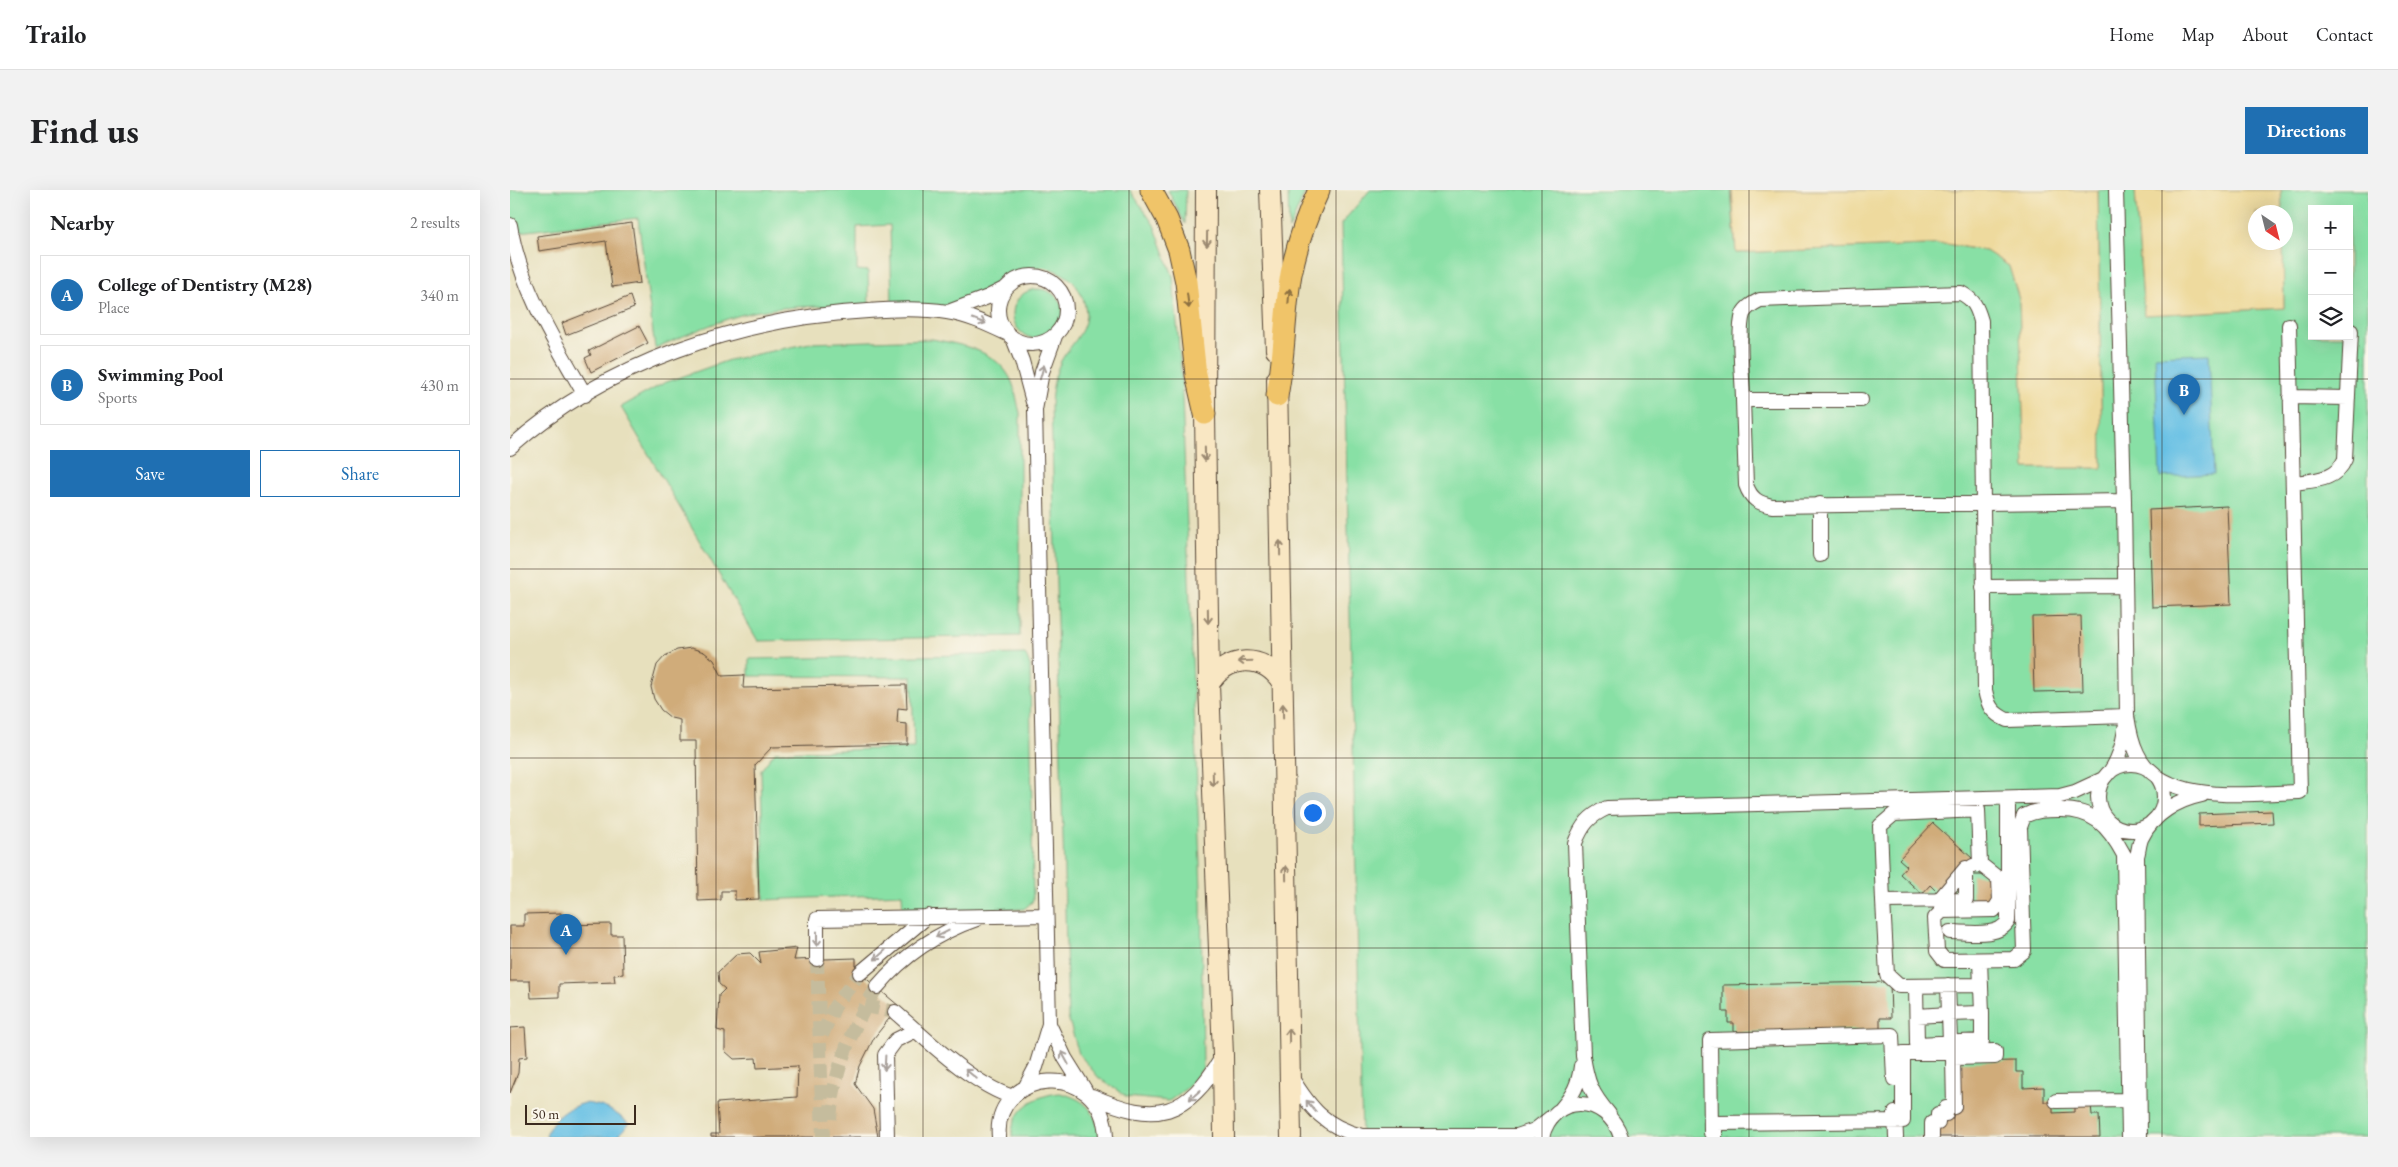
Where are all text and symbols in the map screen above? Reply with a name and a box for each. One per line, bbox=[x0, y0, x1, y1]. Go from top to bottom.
text: Trailo bbox=[25, 19, 86, 50]
text: Home bbox=[2109, 23, 2154, 46]
text: Map bbox=[2182, 23, 2214, 46]
text: About bbox=[2242, 23, 2288, 46]
text: Contact bbox=[2316, 23, 2373, 46]
button: Directions bbox=[2245, 107, 2368, 154]
text: Find us bbox=[30, 108, 139, 153]
north arrow bbox=[2248, 205, 2293, 250]
map controls bbox=[2308, 205, 2353, 340]
button: + bbox=[2308, 205, 2353, 250]
text: Nearby bbox=[50, 209, 114, 236]
text: 2 results bbox=[410, 212, 460, 233]
one-way arrow bbox=[1202, 230, 1212, 246]
button: − bbox=[2308, 250, 2353, 295]
text: College of Dentistry (M28) bbox=[98, 272, 312, 297]
text: A bbox=[61, 285, 73, 306]
text: 340 m bbox=[420, 285, 459, 306]
one-way arrow bbox=[1285, 288, 1294, 304]
one-way arrow bbox=[1183, 293, 1193, 309]
button: layers bbox=[2308, 295, 2353, 340]
text: Place bbox=[98, 297, 130, 318]
one-way arrow bbox=[970, 317, 986, 326]
text: Swimming Pool bbox=[98, 362, 224, 387]
one-way arrow bbox=[1038, 365, 1047, 381]
pin: B bbox=[2168, 374, 2200, 415]
text: B bbox=[62, 375, 72, 396]
text: 430 m bbox=[420, 375, 459, 396]
text: Sports bbox=[98, 387, 137, 408]
one-way arrow bbox=[1201, 445, 1210, 461]
button: Save bbox=[50, 450, 250, 497]
button: Share bbox=[260, 450, 460, 497]
one-way arrow bbox=[1275, 541, 1285, 557]
one-way arrow bbox=[1203, 608, 1213, 624]
one-way arrow bbox=[1237, 657, 1253, 666]
one-way arrow bbox=[1278, 703, 1288, 720]
one-way arrow bbox=[1208, 770, 1218, 786]
your location bbox=[1300, 800, 1326, 826]
one-way arrow bbox=[1281, 866, 1291, 882]
pin: A bbox=[550, 914, 582, 955]
one-way arrow bbox=[934, 929, 949, 939]
one-way arrow bbox=[812, 930, 822, 946]
one-way arrow bbox=[874, 949, 887, 961]
one-way arrow bbox=[1284, 1028, 1293, 1044]
one-way arrow bbox=[1060, 1051, 1070, 1066]
one-way arrow bbox=[881, 1055, 890, 1071]
one-way arrow bbox=[964, 1069, 977, 1080]
one-way arrow bbox=[1188, 1089, 1201, 1100]
one-way arrow bbox=[1306, 1100, 1317, 1113]
scale bar bbox=[525, 1102, 636, 1125]
text: 50 m bbox=[532, 1105, 559, 1123]

